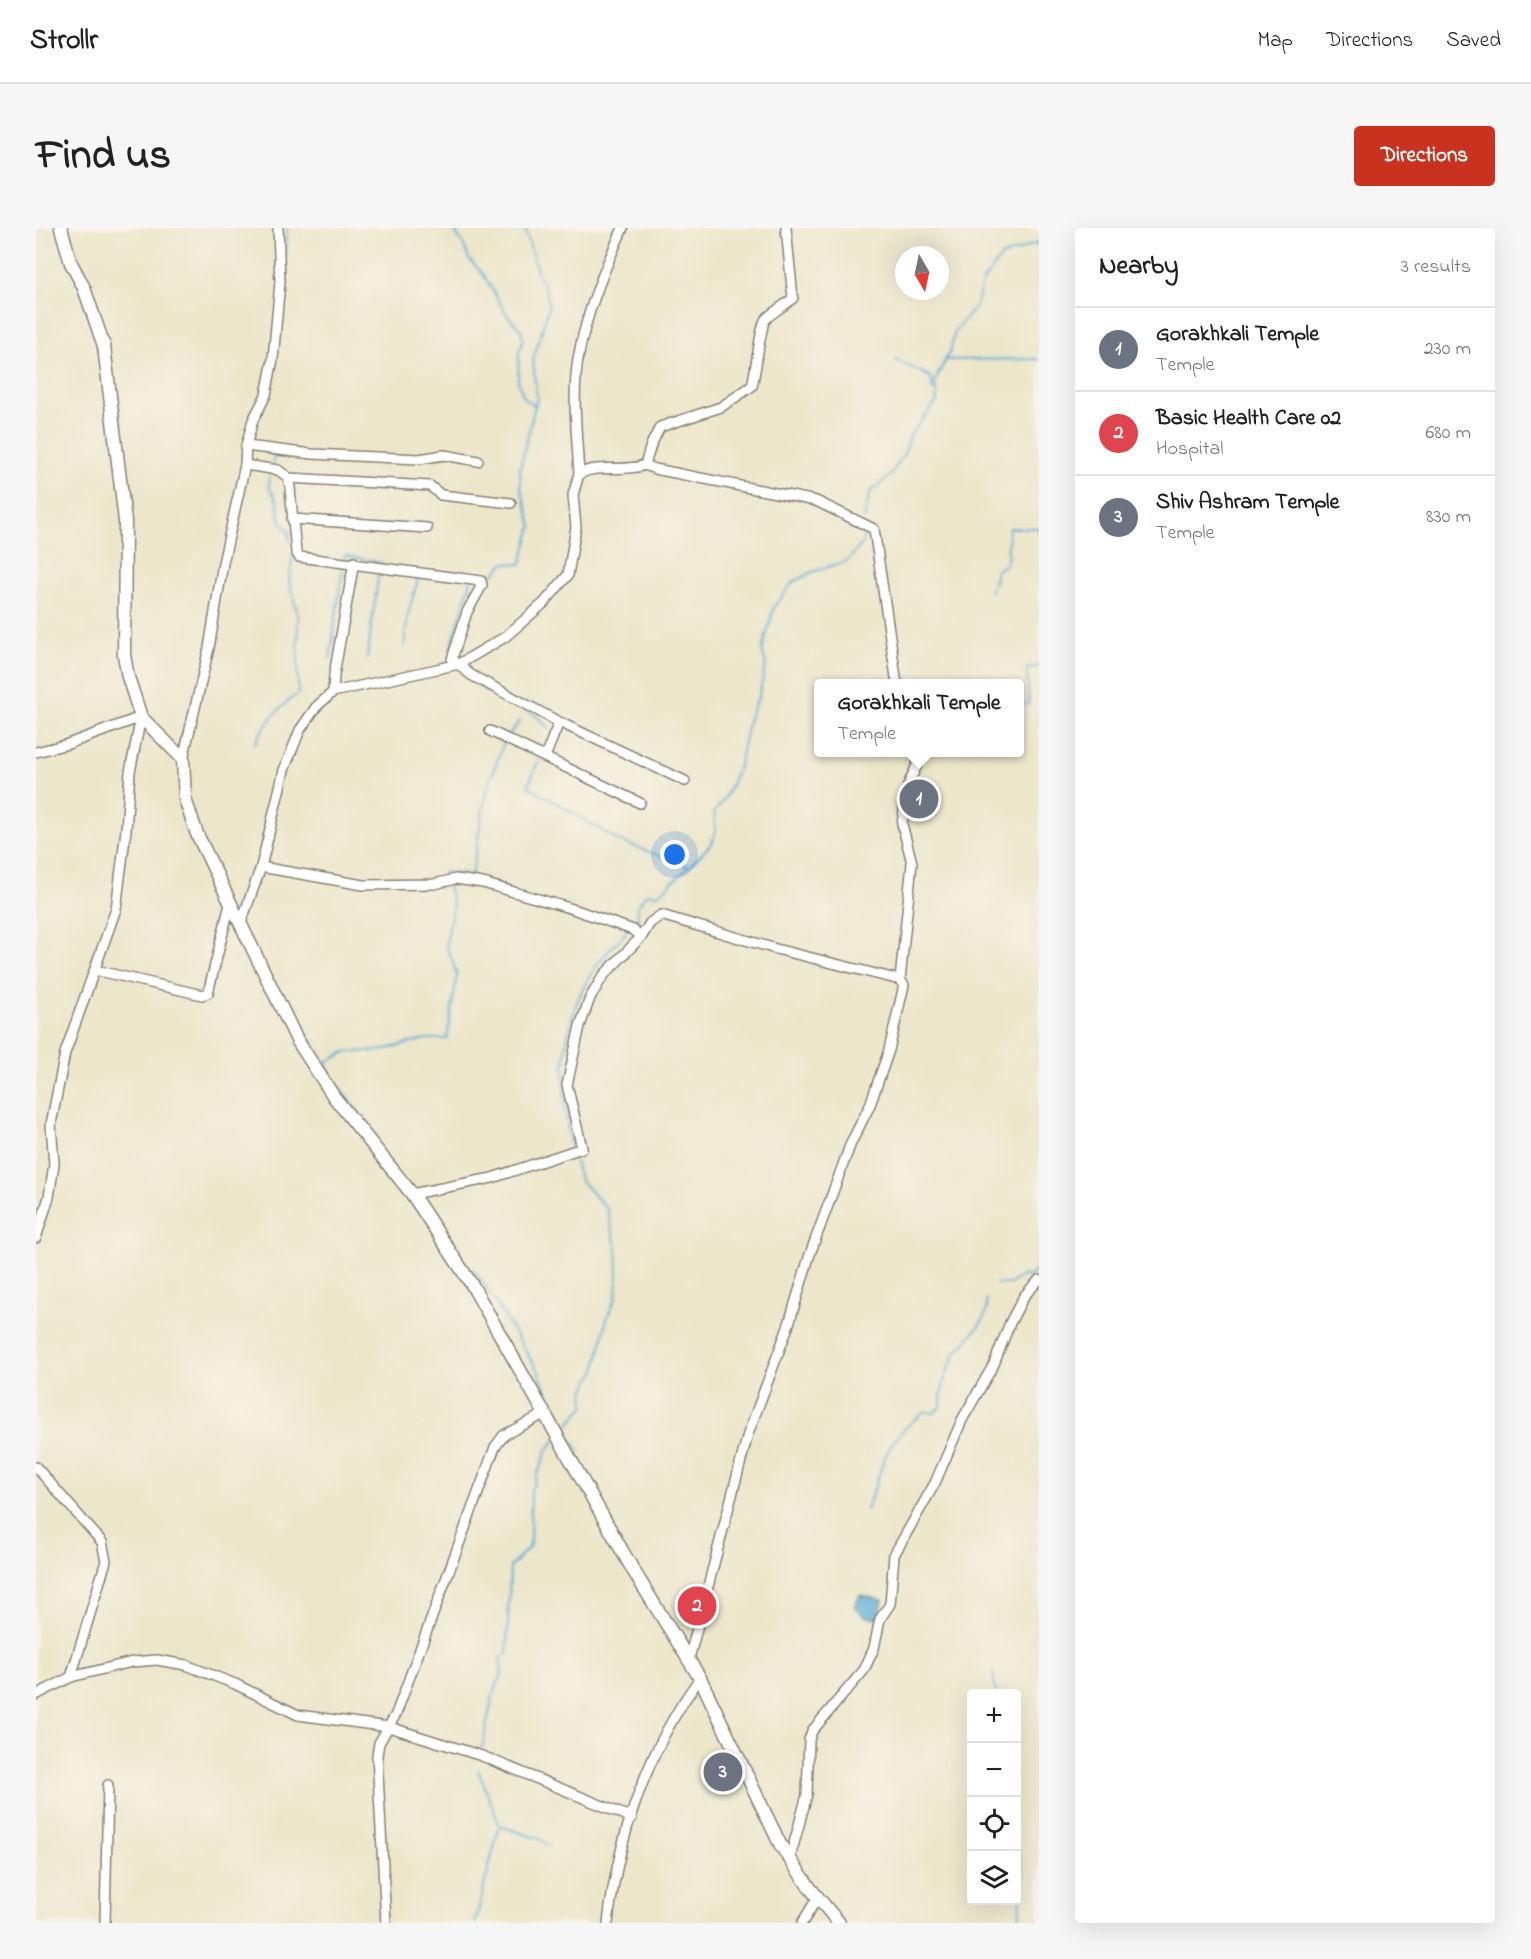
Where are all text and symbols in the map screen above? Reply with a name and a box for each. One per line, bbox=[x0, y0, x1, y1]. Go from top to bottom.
text: Strollr bbox=[30, 21, 98, 62]
text: Map bbox=[1257, 26, 1293, 56]
text: Directions bbox=[1326, 26, 1413, 56]
text: Saved bbox=[1446, 26, 1501, 56]
text: Find us bbox=[36, 126, 171, 187]
button: Directions bbox=[1354, 126, 1495, 186]
north arrow bbox=[895, 246, 949, 300]
text: Nearby bbox=[1099, 248, 1178, 286]
text: 3 results bbox=[1401, 253, 1471, 282]
text: Gorakhkali Temple bbox=[1156, 319, 1319, 351]
text: 1 bbox=[1115, 335, 1122, 364]
text: 230 m bbox=[1424, 335, 1471, 364]
text: Temple bbox=[1156, 351, 1215, 380]
text: Basic Health Care 02 bbox=[1156, 403, 1341, 435]
text: 2 bbox=[1114, 419, 1123, 448]
text: 680 m bbox=[1426, 419, 1471, 448]
text: Hospital bbox=[1156, 435, 1224, 464]
text: Shiv Ashram Temple bbox=[1156, 487, 1339, 519]
text: 3 bbox=[1114, 503, 1123, 532]
text: 830 m bbox=[1426, 503, 1471, 532]
text: Temple bbox=[1156, 519, 1215, 548]
popup bbox=[814, 679, 1024, 757]
text: Gorakhkali Temple bbox=[837, 688, 1001, 720]
text: Temple bbox=[837, 720, 896, 749]
pin: 1 bbox=[900, 776, 938, 822]
your location bbox=[660, 840, 689, 869]
pin: 2 bbox=[678, 1584, 716, 1628]
map controls bbox=[967, 1689, 1021, 1905]
button: + bbox=[967, 1689, 1021, 1743]
button: − bbox=[967, 1743, 1021, 1797]
pin: 3 bbox=[704, 1750, 742, 1794]
button: locate bbox=[967, 1797, 1021, 1851]
button: layers bbox=[967, 1851, 1021, 1905]

